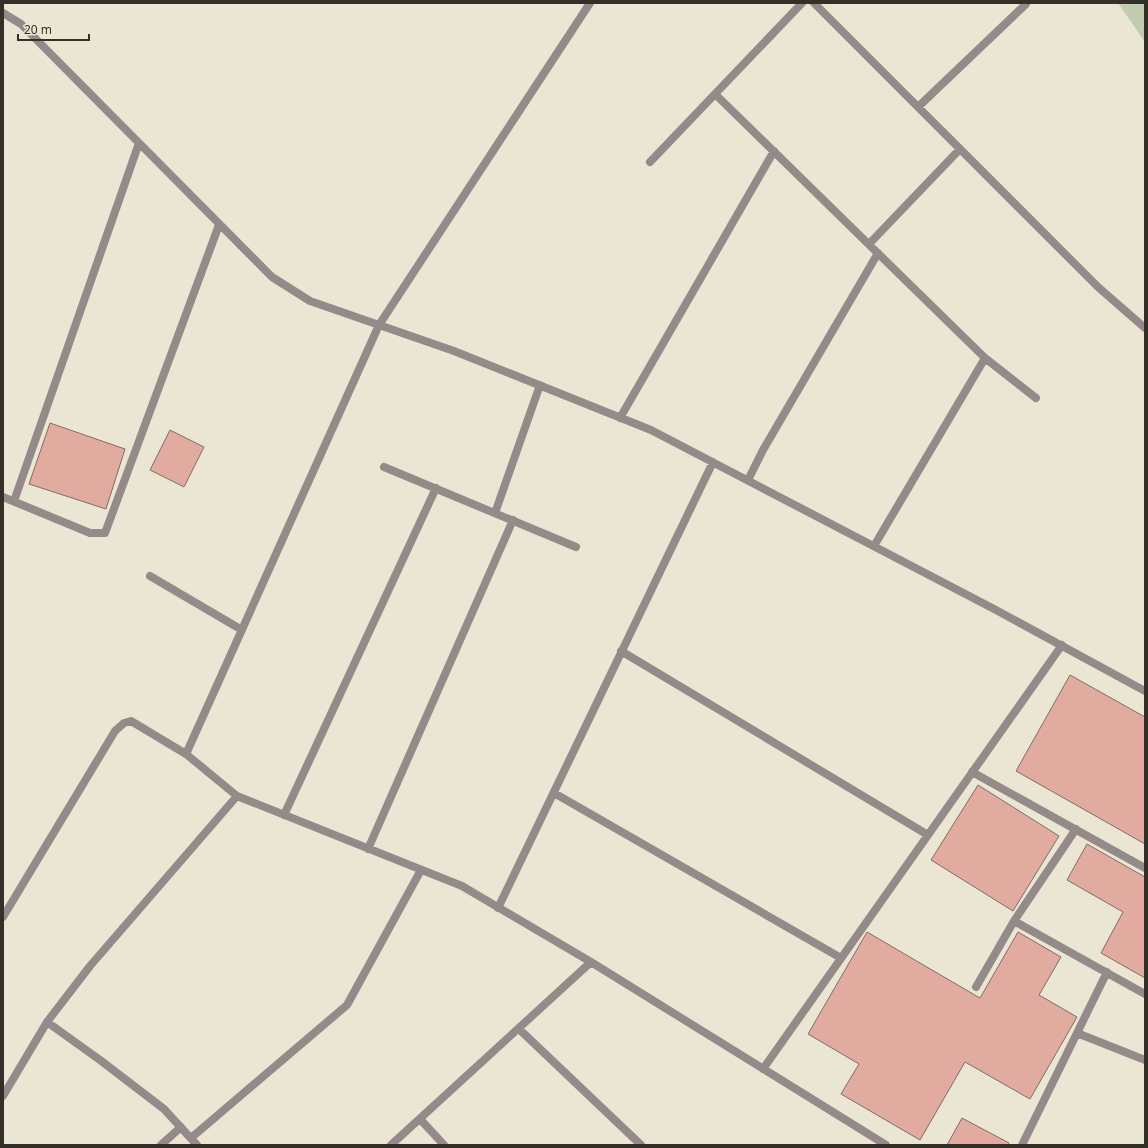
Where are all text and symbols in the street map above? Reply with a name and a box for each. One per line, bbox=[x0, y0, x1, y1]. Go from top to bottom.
scale bar bbox=[18, 16, 89, 42]
text: 20 m bbox=[24, 21, 52, 38]

